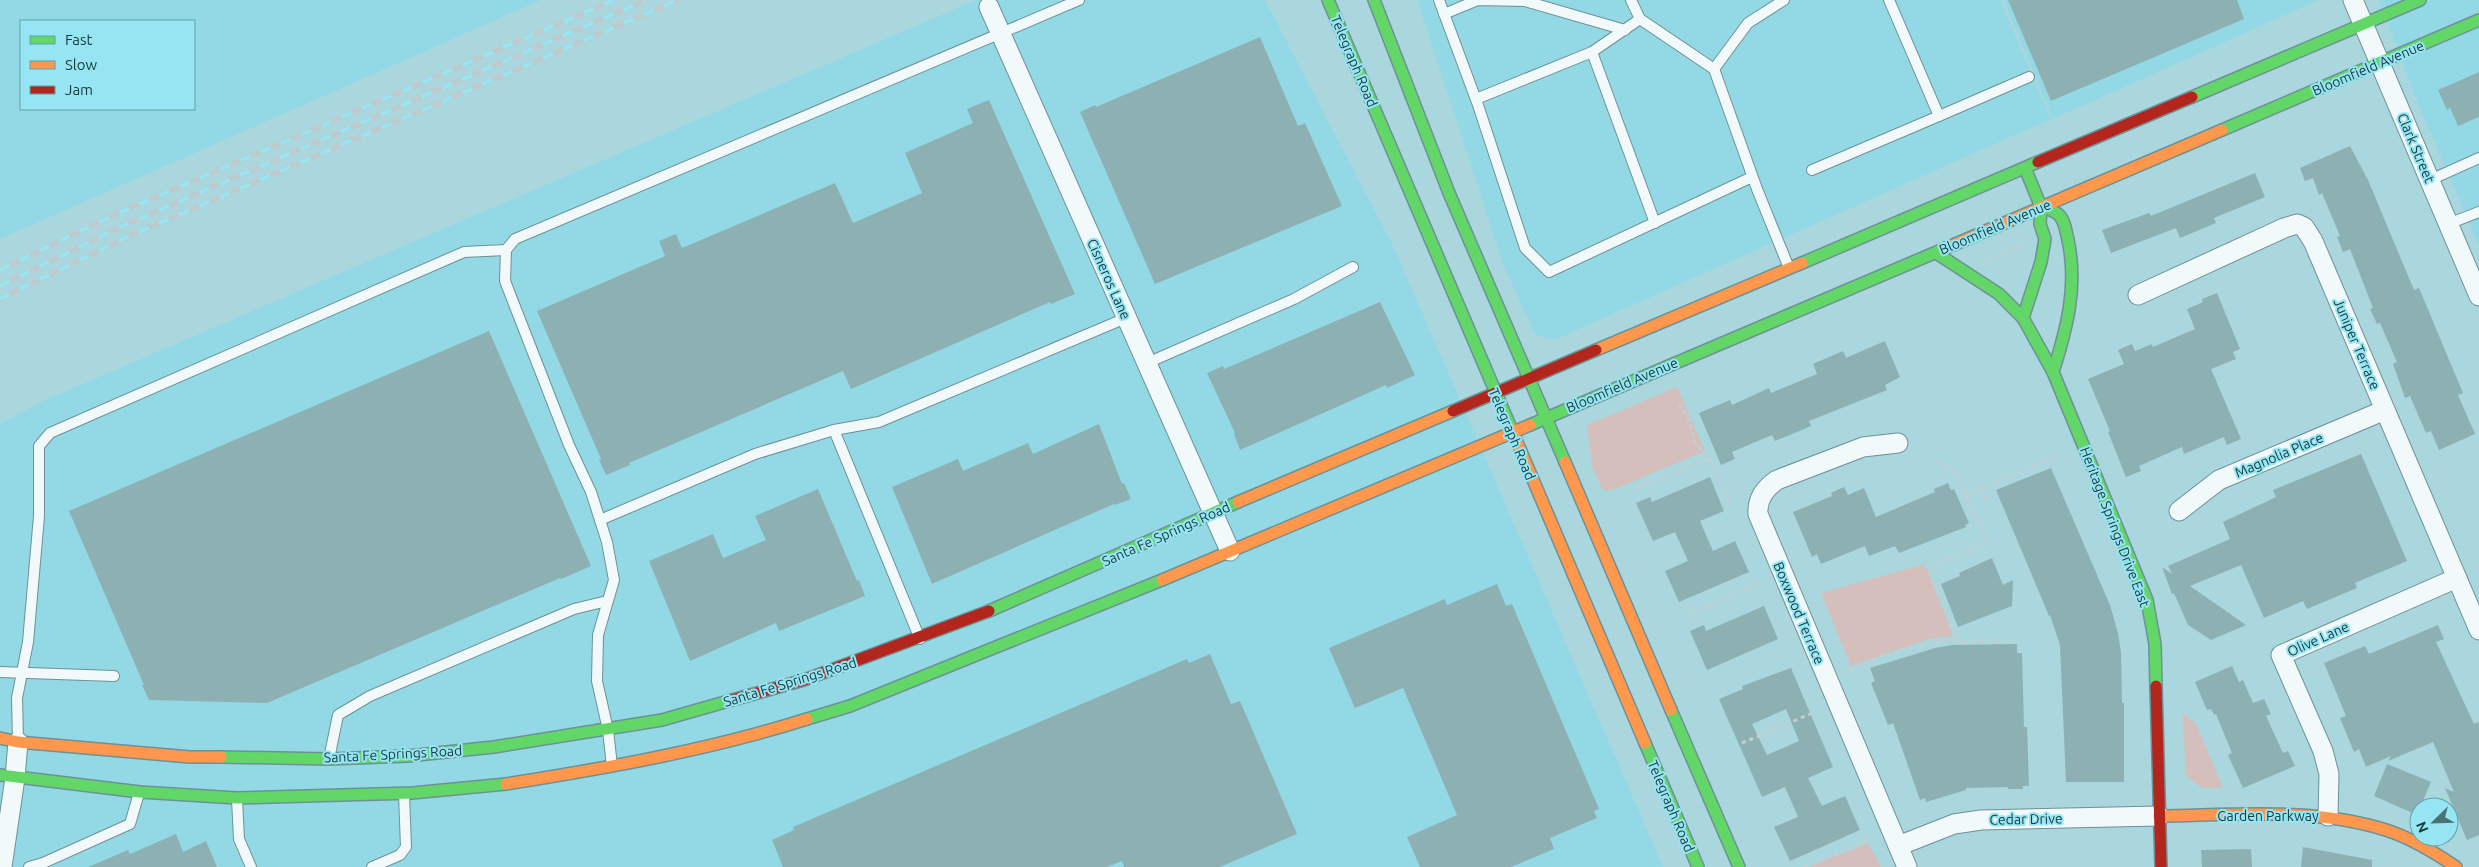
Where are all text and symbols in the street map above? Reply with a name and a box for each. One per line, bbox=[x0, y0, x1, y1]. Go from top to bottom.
street label: Telegraph Road bbox=[1327, 13, 1381, 109]
legend bbox=[20, 20, 195, 110]
text: Fast bbox=[65, 31, 93, 48]
street label: Bloomfield Avenue bbox=[2310, 37, 2426, 99]
text: Slow bbox=[65, 56, 98, 73]
text: Jam bbox=[65, 81, 93, 98]
street label: Clark Street bbox=[2394, 111, 2438, 186]
street label: Bloomfield Avenue bbox=[1937, 196, 2053, 258]
street label: Cisneros Lane bbox=[1084, 236, 1134, 322]
street label: Juniper Terrace bbox=[2331, 296, 2383, 392]
street label: Bloomfield Avenue bbox=[1564, 354, 1680, 416]
street label: Telegraph Road bbox=[1485, 386, 1539, 482]
street label: Magnolia Place bbox=[2232, 429, 2326, 481]
street label: Heritage Springs Drive East bbox=[2077, 445, 2153, 610]
street label: Santa Fe Springs Road bbox=[1099, 499, 1233, 569]
street label: Boxwood Terrace bbox=[1770, 559, 1828, 667]
street label: Olive Lane bbox=[2285, 618, 2351, 660]
street label: Santa Fe Springs Road bbox=[721, 654, 859, 710]
street label: Santa Fe Springs Road bbox=[323, 742, 463, 766]
street label: Telegraph Road bbox=[1644, 758, 1698, 854]
north arrow bbox=[2409, 797, 2459, 847]
street label: Garden Parkway bbox=[2217, 808, 2319, 824]
street label: Cedar Drive bbox=[1989, 810, 2063, 828]
text: N bbox=[2413, 819, 2431, 835]

